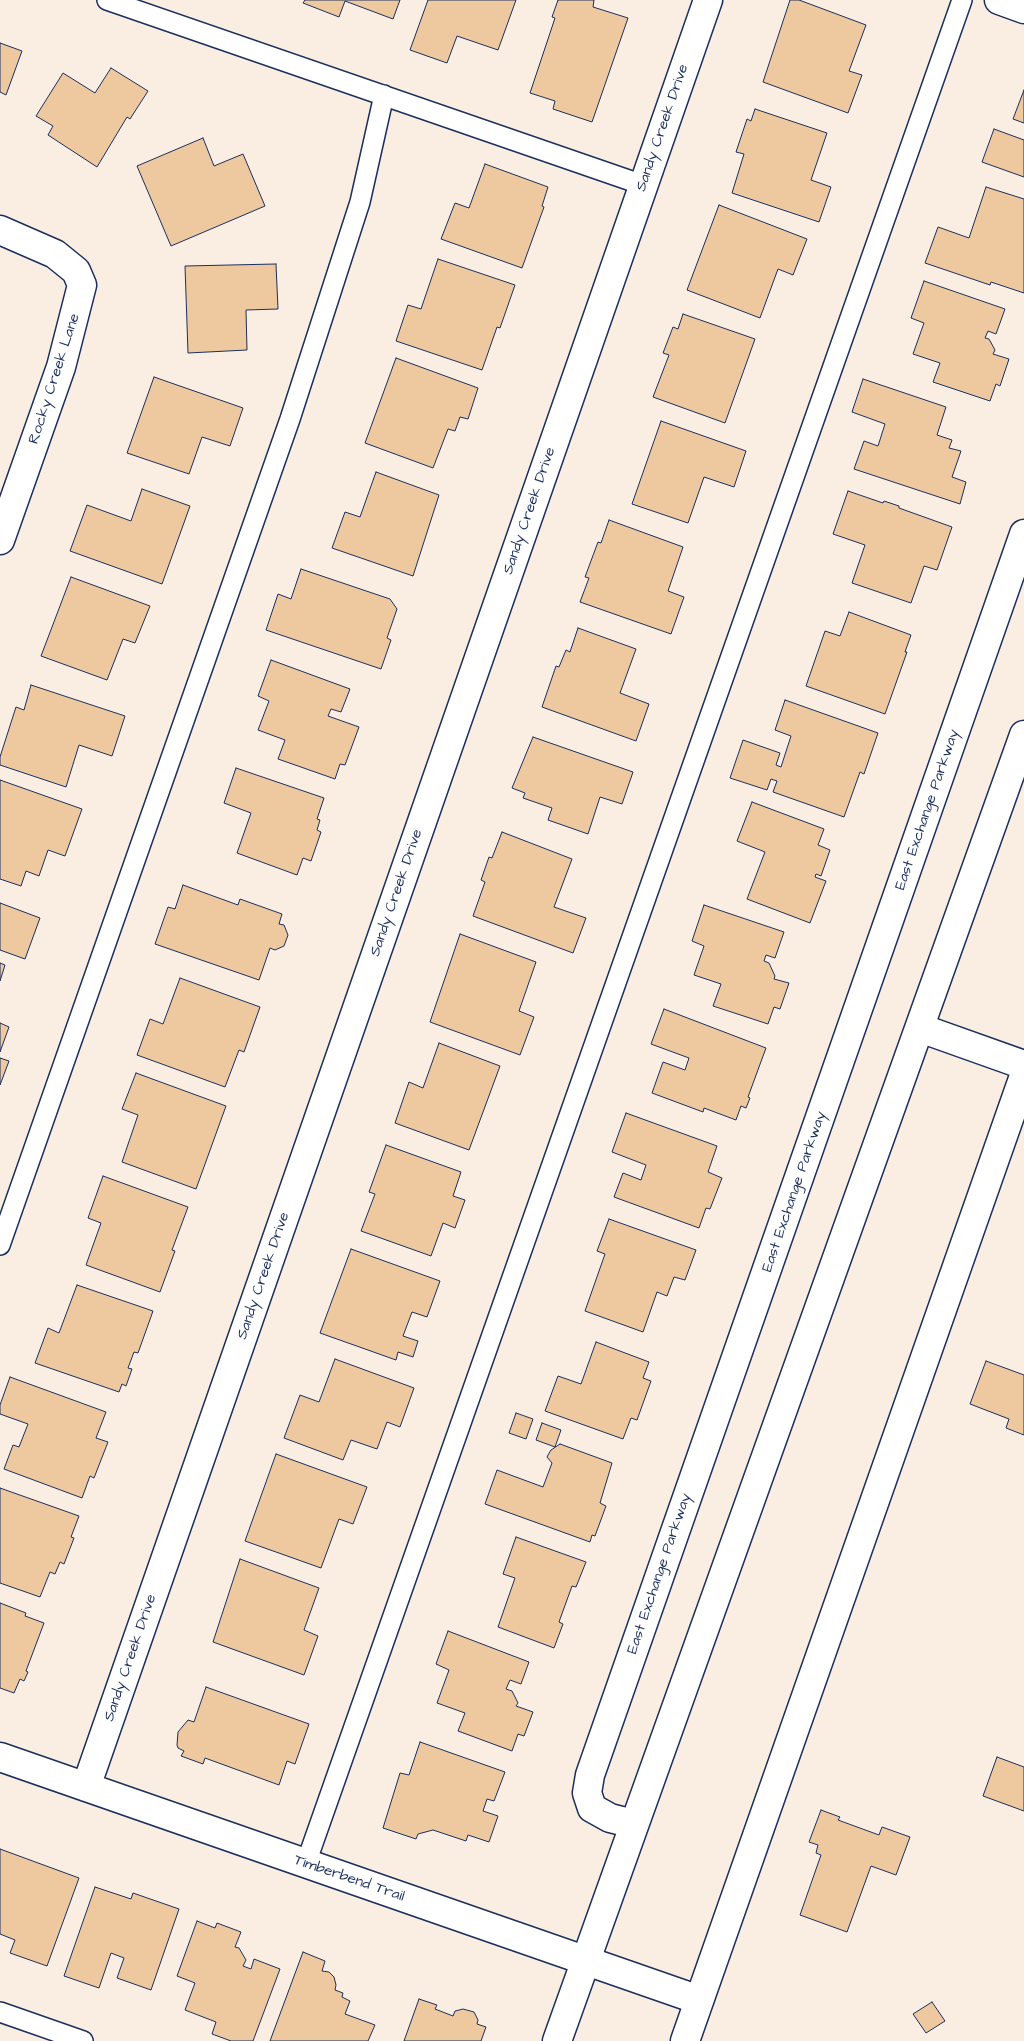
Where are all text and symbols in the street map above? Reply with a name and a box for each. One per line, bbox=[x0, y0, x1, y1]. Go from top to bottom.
street label: Sandy Creek Drive bbox=[633, 62, 693, 194]
street label: Rocky Creek Lane bbox=[25, 312, 85, 446]
street label: Sandy Creek Drive bbox=[500, 445, 560, 577]
street label: East Exchange Parkway bbox=[892, 727, 964, 893]
street label: Sandy Creek Drive bbox=[367, 827, 427, 959]
street label: East Exchange Parkway bbox=[759, 1109, 831, 1275]
street label: Sandy Creek Drive bbox=[234, 1210, 294, 1342]
street label: East Exchange Parkway bbox=[624, 1491, 696, 1657]
street label: Sandy Creek Drive bbox=[101, 1592, 161, 1724]
street label: Timberbend Trail bbox=[291, 1852, 407, 1906]

